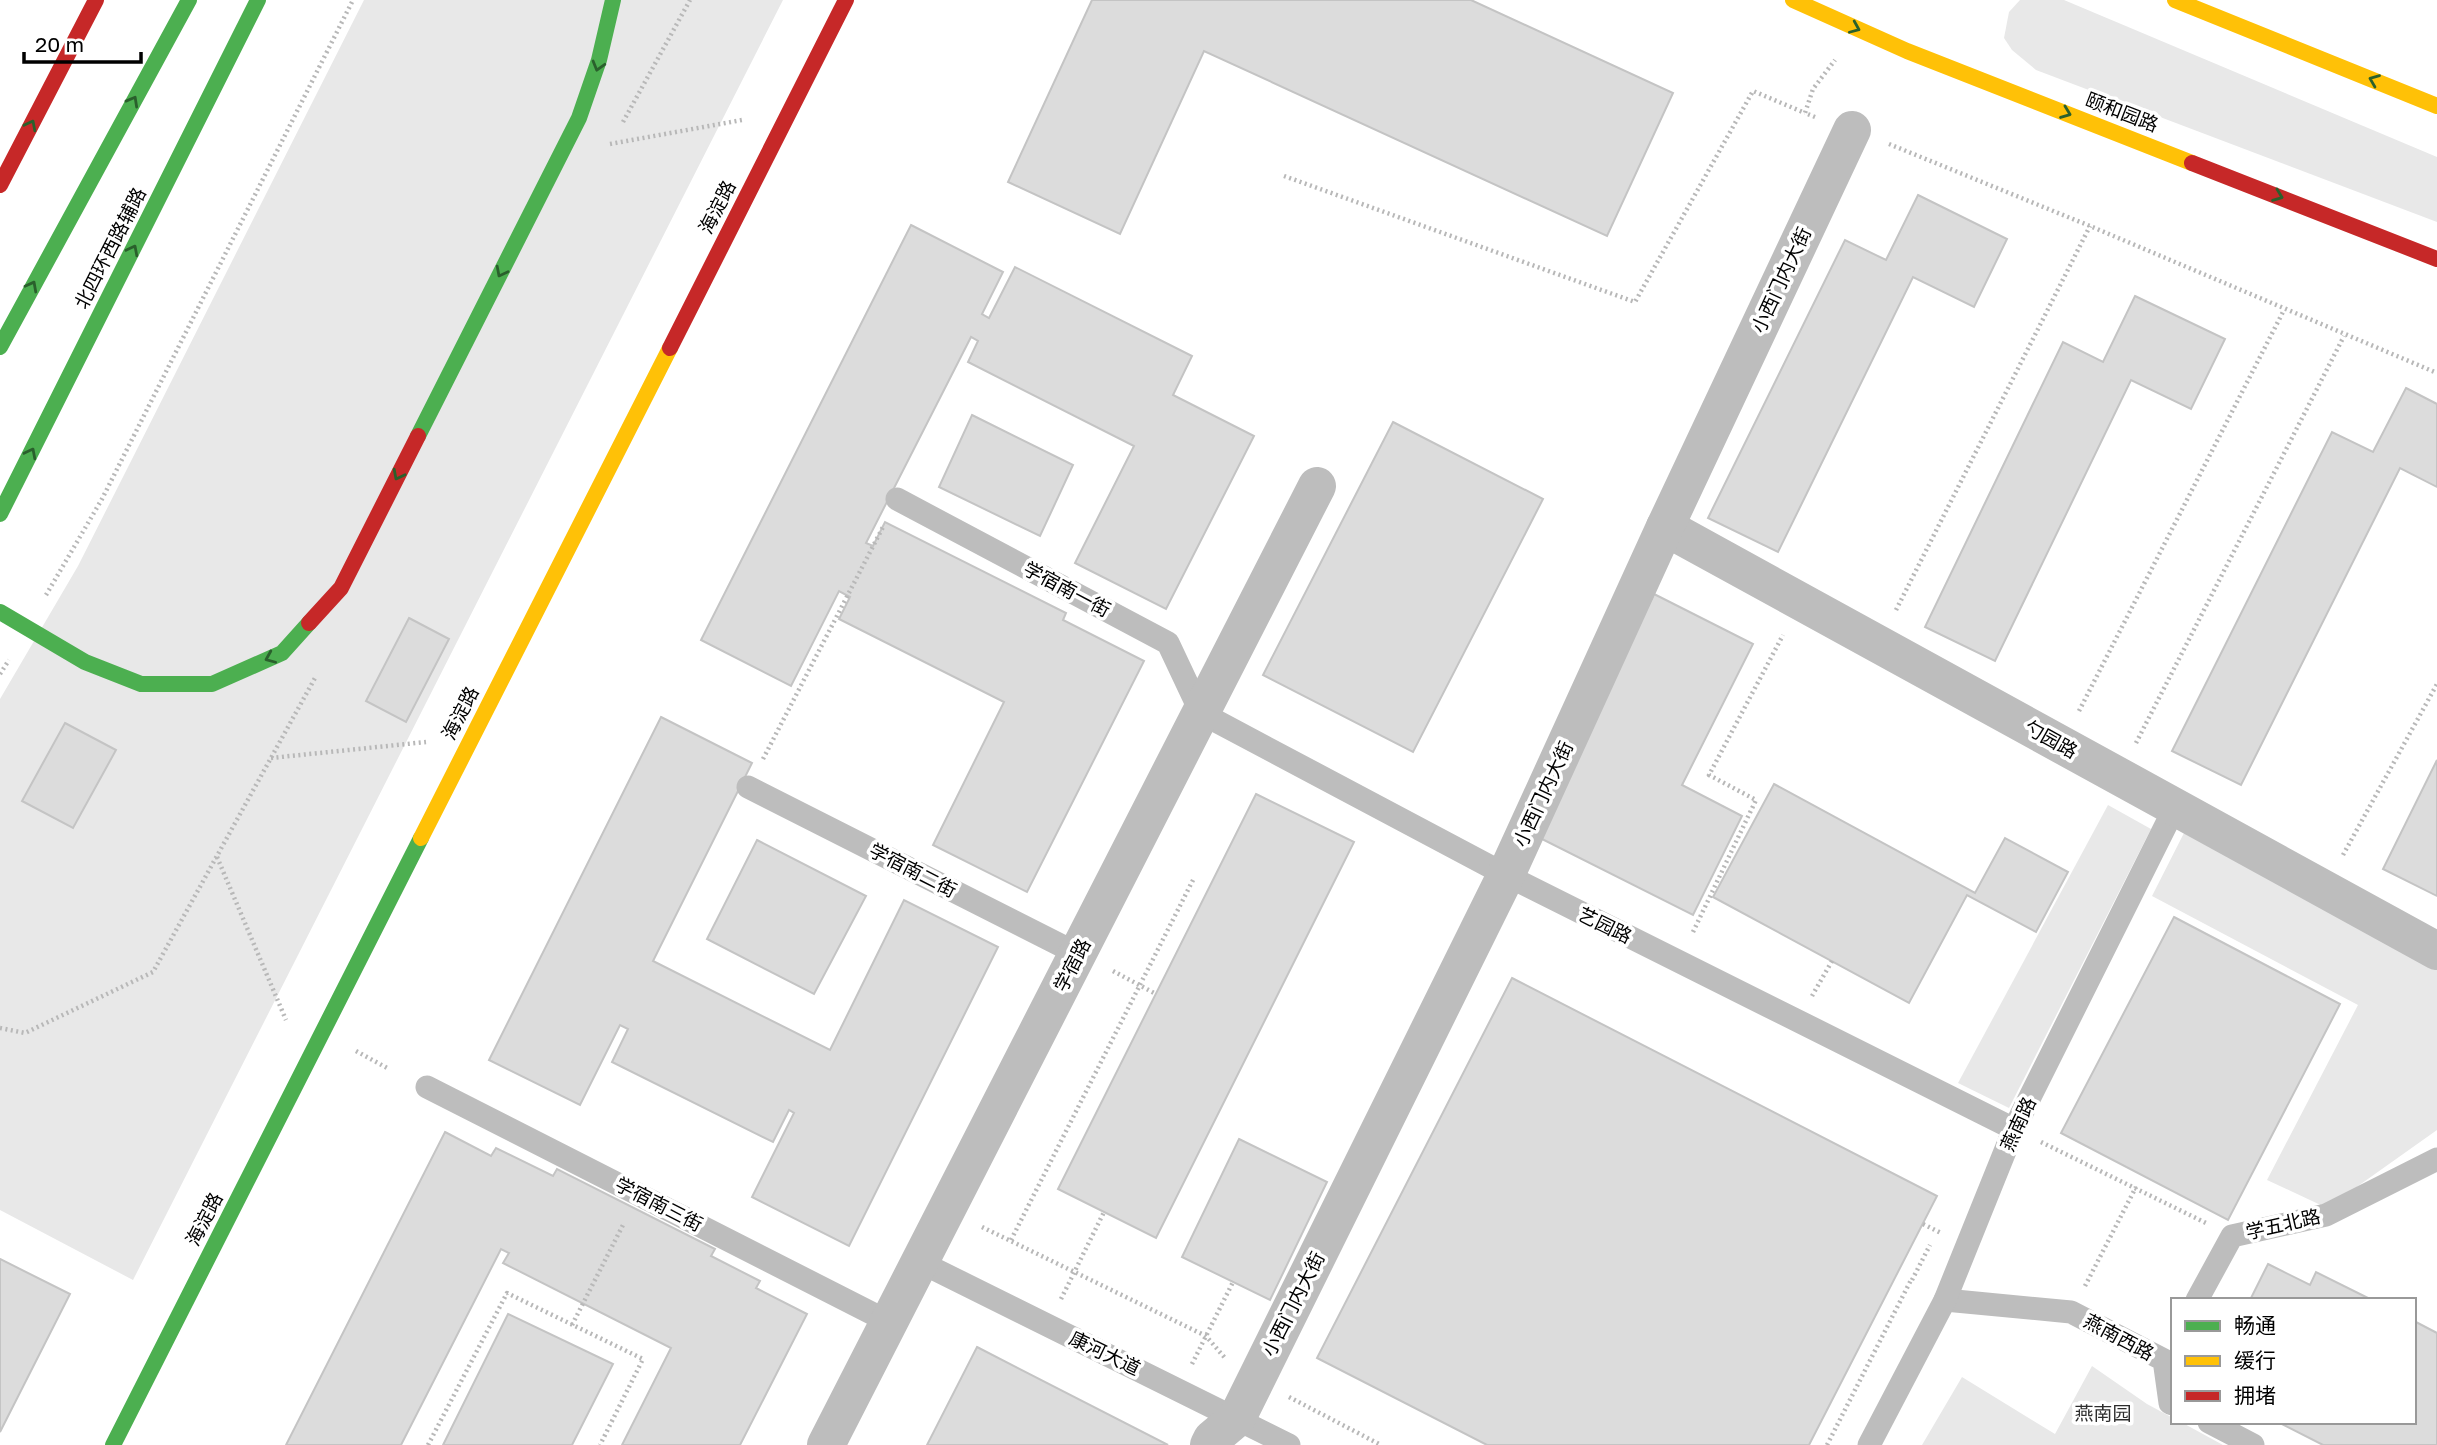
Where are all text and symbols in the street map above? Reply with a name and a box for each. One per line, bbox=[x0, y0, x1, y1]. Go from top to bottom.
one-way arrow bbox=[1848, 20, 1861, 34]
scale bar bbox=[24, 21, 142, 65]
text: 20 m bbox=[35, 31, 84, 57]
one-way arrow bbox=[592, 60, 606, 72]
one-way arrow bbox=[2368, 75, 2380, 89]
street label: 颐和园路 bbox=[2083, 87, 2162, 136]
one-way arrow bbox=[124, 96, 138, 109]
one-way arrow bbox=[2060, 105, 2072, 119]
one-way arrow bbox=[23, 120, 37, 132]
street label: 海淀路 bbox=[693, 176, 740, 237]
street label: 北四环西路辅路 bbox=[69, 183, 150, 312]
one-way arrow bbox=[2271, 188, 2283, 202]
street label: 小西门内大街 bbox=[1746, 223, 1815, 336]
one-way arrow bbox=[124, 245, 138, 257]
one-way arrow bbox=[496, 265, 509, 277]
one-way arrow bbox=[24, 281, 37, 294]
one-way arrow bbox=[22, 448, 36, 460]
one-way arrow bbox=[393, 468, 407, 480]
street label: 学宿南一街 bbox=[1020, 556, 1115, 621]
one-way arrow bbox=[265, 650, 277, 664]
street label: 海淀路 bbox=[436, 682, 483, 743]
street label: 勺园路 bbox=[2021, 715, 2082, 762]
street label: 小西门内大街 bbox=[1508, 737, 1577, 850]
street label: 学宿南二街 bbox=[866, 838, 961, 901]
street label: 艺园路 bbox=[1575, 902, 1636, 947]
street label: 学宿路 bbox=[1048, 934, 1095, 995]
street label: 燕南路 bbox=[1995, 1093, 2040, 1154]
street label: 学宿南三街 bbox=[612, 1172, 707, 1235]
street label: 海淀路 bbox=[180, 1188, 227, 1249]
street label: 学五北路 bbox=[2243, 1204, 2323, 1243]
street label: 小西门内大街 bbox=[1256, 1248, 1329, 1360]
legend bbox=[2171, 1298, 2416, 1424]
street label: 燕南西路 bbox=[2080, 1309, 2158, 1365]
text: 畅通 bbox=[2234, 1312, 2276, 1338]
street label: 康河大道 bbox=[1066, 1326, 1144, 1380]
text: 缓行 bbox=[2234, 1347, 2276, 1373]
text: 拥堵 bbox=[2234, 1382, 2276, 1408]
park label: 燕南园 bbox=[2074, 1401, 2132, 1424]

